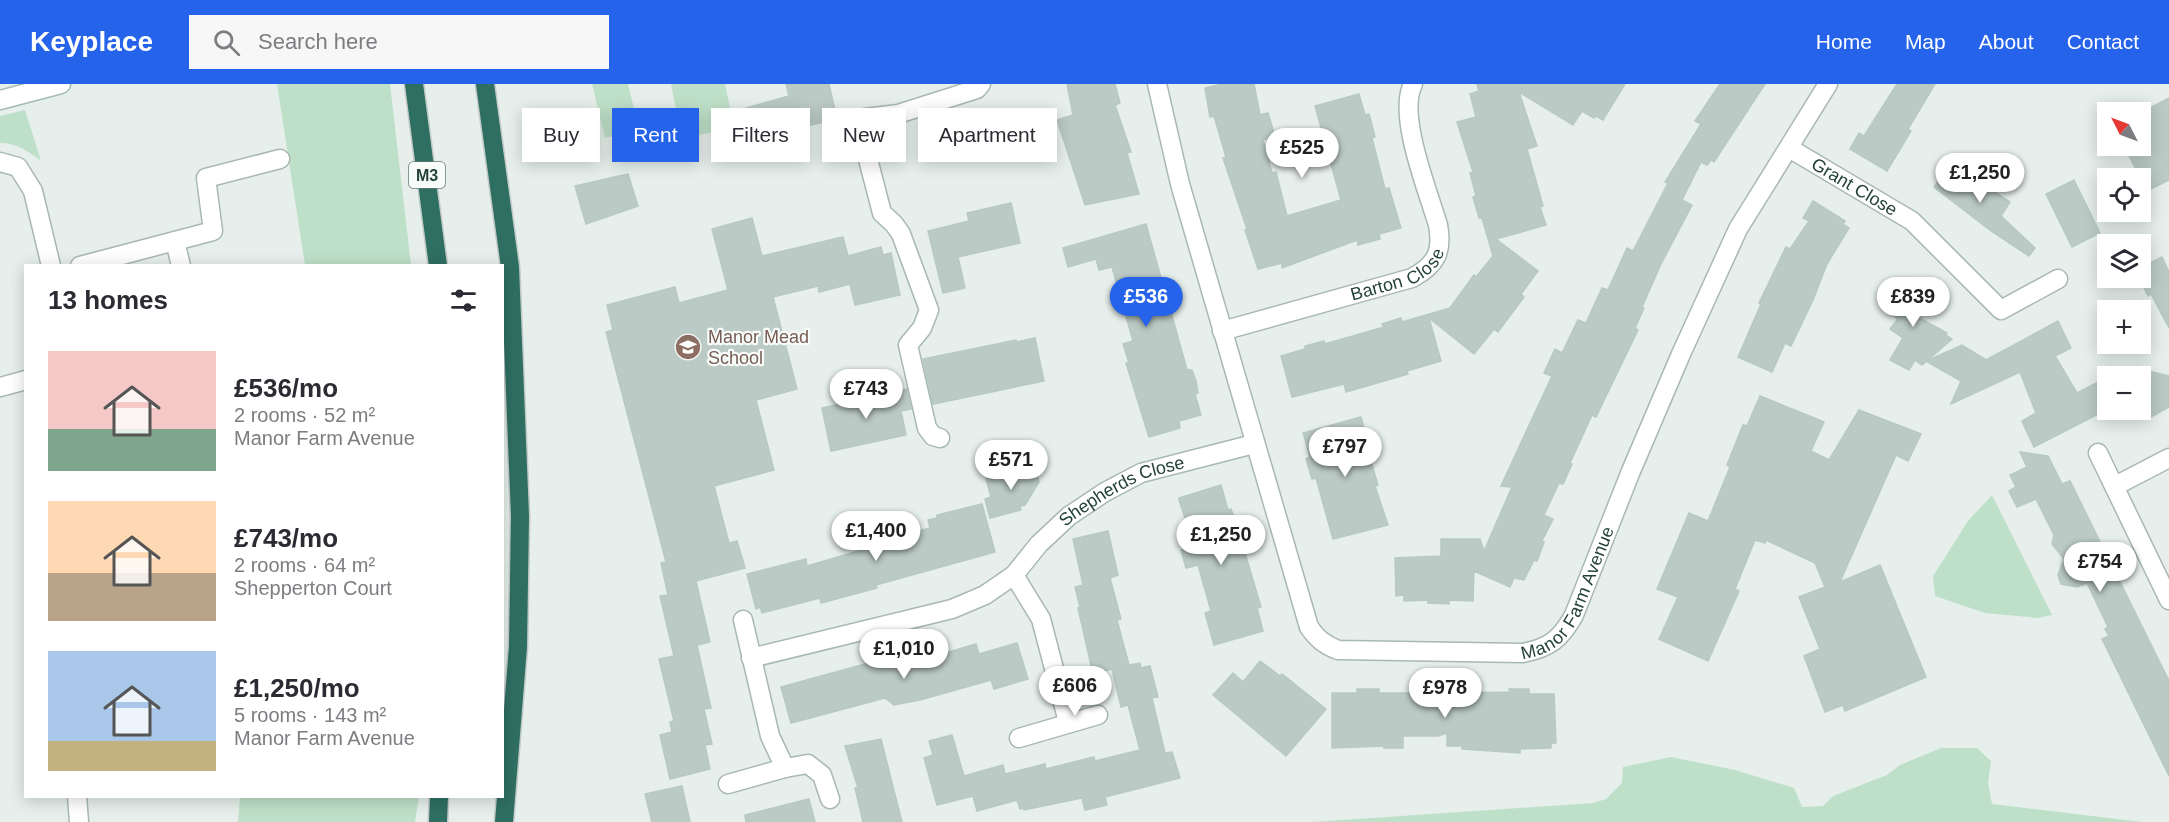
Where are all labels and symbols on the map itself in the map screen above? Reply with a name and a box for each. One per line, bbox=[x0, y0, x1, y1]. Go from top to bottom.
north arrow bbox=[2097, 102, 2151, 156]
pin: £525 bbox=[1266, 128, 1338, 179]
pin: £1,250 bbox=[1931, 153, 2029, 204]
street label: Grant Close bbox=[1808, 154, 1901, 220]
road number: M3 bbox=[409, 162, 445, 188]
street label: Barton Close bbox=[1348, 245, 1448, 305]
pin: £536 bbox=[1110, 277, 1182, 328]
pin: £839 bbox=[1877, 277, 1949, 328]
place label: Manor Mead School bbox=[708, 327, 809, 368]
school or university icon: Manor Mead School bbox=[673, 332, 703, 362]
pin: £743 bbox=[830, 369, 902, 420]
pin: £797 bbox=[1309, 427, 1381, 478]
pin: £571 bbox=[975, 440, 1047, 491]
street label: Shepherds Close bbox=[1055, 452, 1186, 530]
pin: £1,400 bbox=[827, 511, 925, 562]
pin: £1,250 bbox=[1172, 515, 1270, 566]
street label: Manor Farm Avenue bbox=[1519, 524, 1618, 663]
pin: £754 bbox=[2064, 542, 2136, 593]
pin: £1,010 bbox=[855, 629, 953, 680]
pin: £606 bbox=[1039, 666, 1111, 717]
pin: £978 bbox=[1409, 668, 1481, 719]

